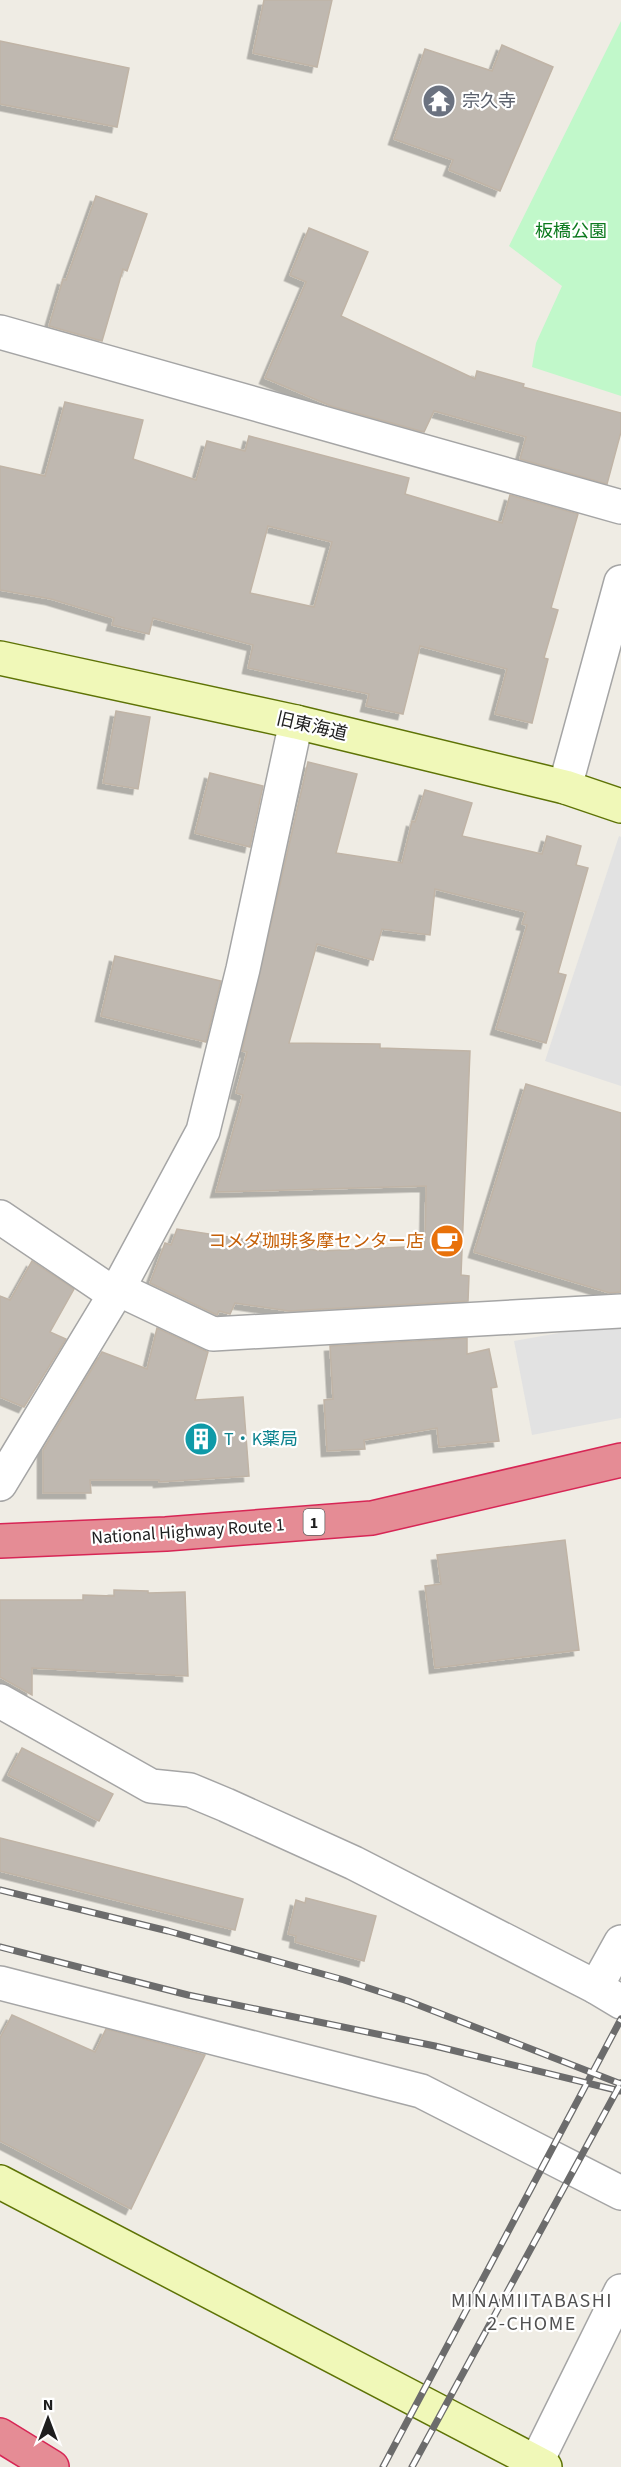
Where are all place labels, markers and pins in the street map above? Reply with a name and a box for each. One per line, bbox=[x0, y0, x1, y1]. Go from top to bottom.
temple icon: 宗久寺 bbox=[421, 83, 457, 119]
place label: 宗久寺 bbox=[462, 89, 516, 114]
cafe icon: コメダ珈琲多摩センター店 bbox=[429, 1223, 465, 1259]
place label: コメダ珈琲多摩センター店 bbox=[208, 1229, 424, 1254]
building icon: T・K薬局 bbox=[183, 1421, 219, 1457]
place label: T・K薬局 bbox=[224, 1427, 298, 1452]

